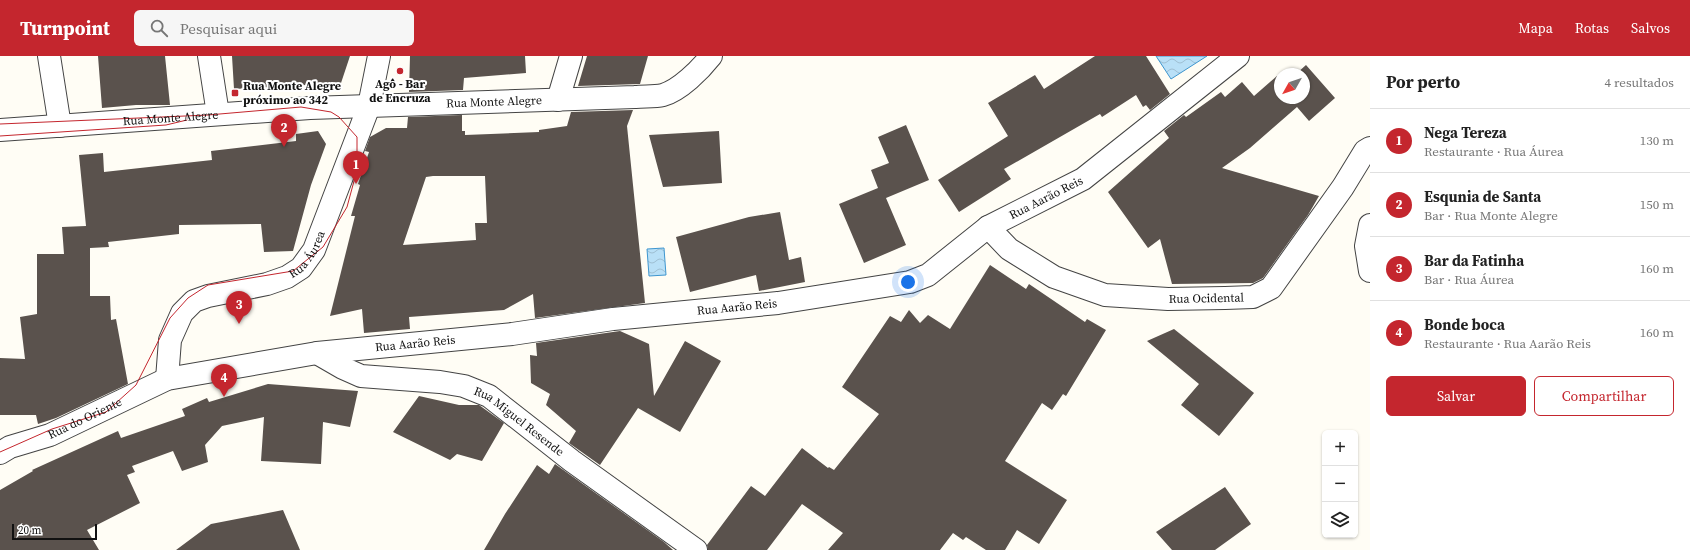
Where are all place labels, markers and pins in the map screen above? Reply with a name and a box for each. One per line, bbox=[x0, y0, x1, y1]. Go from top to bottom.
marker: Agô - Bar de Encruza bbox=[395, 66, 405, 76]
place label: Agô - Bar de Encruza bbox=[369, 76, 431, 106]
place label: Rua Monte Alegre próximo ao 342 bbox=[243, 78, 341, 108]
marker: Rua Monte Alegre próximo ao 342 bbox=[230, 88, 240, 98]
pin: 2 bbox=[271, 114, 297, 147]
pin: 1 bbox=[343, 151, 369, 184]
pin: 3 bbox=[226, 291, 252, 324]
pin: 4 bbox=[211, 364, 237, 397]

